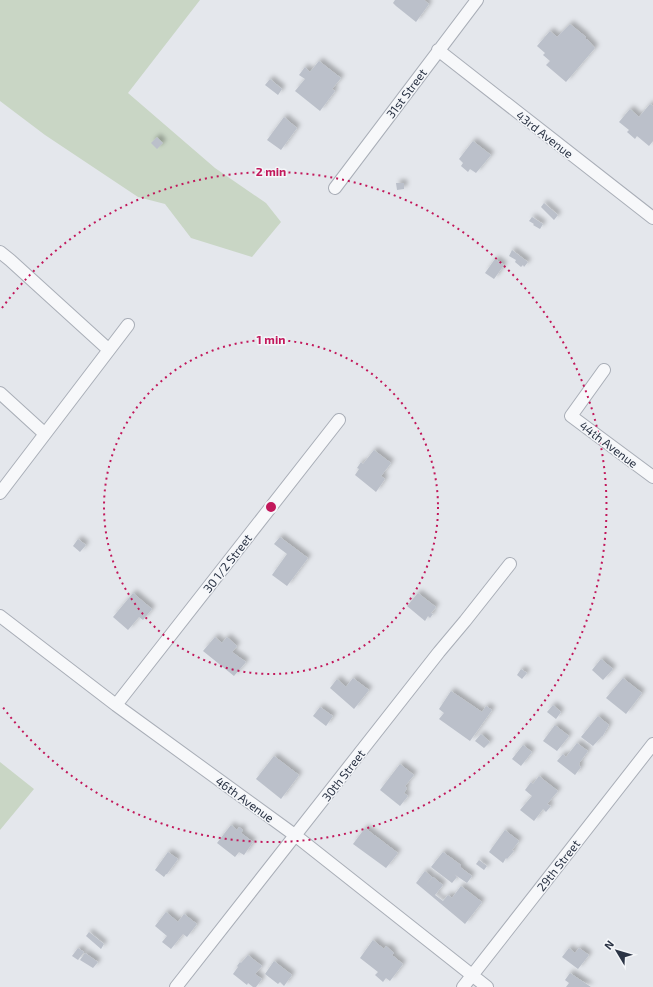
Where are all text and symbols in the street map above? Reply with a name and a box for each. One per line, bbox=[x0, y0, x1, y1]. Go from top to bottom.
street label: 31st Street bbox=[383, 65, 429, 120]
street label: 43rd Avenue bbox=[514, 107, 576, 161]
text: 2 min bbox=[256, 164, 286, 178]
text: 1 min bbox=[257, 332, 285, 346]
street label: 44th Avenue bbox=[577, 418, 641, 470]
centre of rings bbox=[264, 500, 278, 514]
street label: 30 1/2 Street bbox=[200, 531, 254, 595]
street label: 30th Street bbox=[319, 746, 368, 804]
street label: 46th Avenue bbox=[213, 773, 277, 825]
street label: 29th Street bbox=[534, 836, 583, 893]
north arrow bbox=[597, 931, 637, 971]
text: N bbox=[601, 937, 616, 952]

